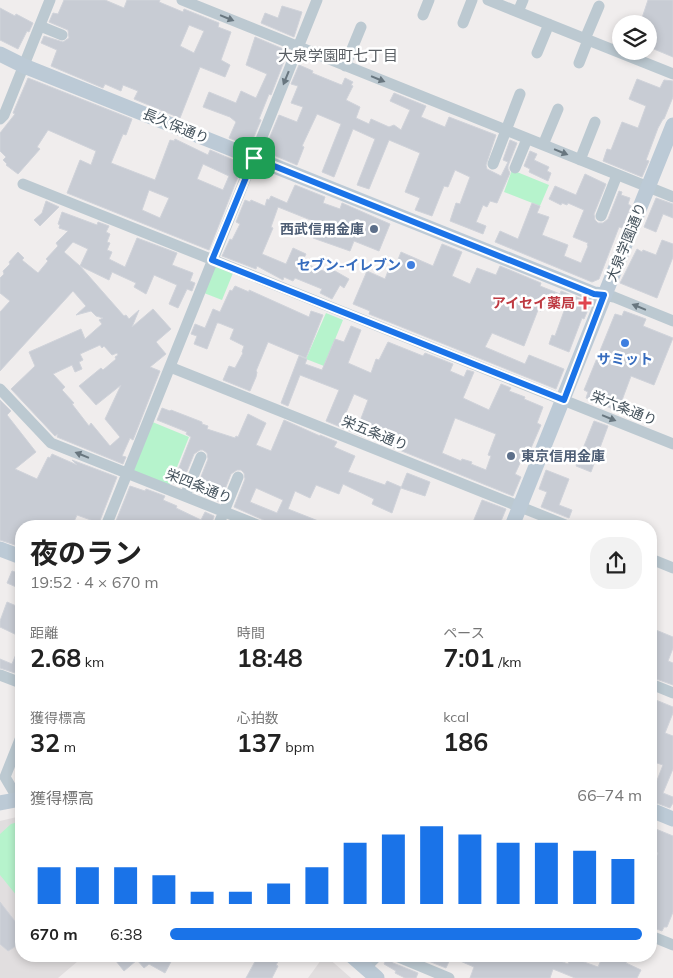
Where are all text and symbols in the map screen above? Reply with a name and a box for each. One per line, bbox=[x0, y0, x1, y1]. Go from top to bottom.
one-way arrow bbox=[220, 14, 235, 22]
map controls bbox=[612, 15, 657, 60]
button: layers bbox=[612, 15, 657, 60]
district label: 大泉学園町七丁目 bbox=[278, 46, 398, 65]
one-way arrow bbox=[281, 71, 289, 85]
one-way arrow bbox=[370, 76, 385, 83]
street label: 長久保通り bbox=[140, 105, 212, 147]
pin bbox=[233, 137, 275, 179]
icon: arrive bbox=[240, 144, 268, 172]
one-way arrow bbox=[554, 149, 568, 157]
street label: 大泉学園通り bbox=[602, 200, 650, 284]
place label: 西武信用金庫 bbox=[280, 220, 364, 238]
marker: 西武信用金庫 bbox=[368, 223, 380, 235]
place label: セブン-イレブン bbox=[297, 256, 401, 274]
marker: セブン-イレブン bbox=[405, 259, 417, 271]
place label: アイセイ薬局 bbox=[492, 294, 575, 312]
marker: アイセイ薬局 bbox=[579, 297, 591, 309]
one-way arrow bbox=[632, 303, 646, 311]
marker: サミット bbox=[619, 337, 631, 349]
place label: サミット bbox=[597, 350, 653, 368]
street label: 栄六条通り bbox=[588, 387, 660, 429]
street label: 栄五条通り bbox=[339, 412, 411, 454]
one-way arrow bbox=[602, 414, 617, 422]
place label: 東京信用金庫 bbox=[521, 447, 605, 465]
marker: 東京信用金庫 bbox=[505, 450, 517, 462]
one-way arrow bbox=[74, 451, 89, 459]
street label: 栄四条通り bbox=[163, 465, 235, 507]
text: 夜のラン bbox=[30, 535, 142, 570]
button: share bbox=[590, 537, 642, 589]
text: 19:52 · 4 × 670 m bbox=[30, 572, 159, 592]
text: 距離 bbox=[30, 624, 58, 642]
text: 時間 bbox=[237, 624, 265, 642]
text: ペース bbox=[443, 624, 485, 642]
text: 2.68 bbox=[30, 642, 81, 673]
text: 18:48 bbox=[237, 642, 303, 673]
text: 7:01 bbox=[443, 642, 495, 673]
text: km bbox=[81, 653, 104, 671]
text: /km bbox=[495, 653, 522, 671]
text: kcal bbox=[443, 708, 469, 726]
text: 獲得標高 bbox=[30, 709, 86, 727]
text: 心拍数 bbox=[237, 709, 279, 727]
text: 186 bbox=[443, 726, 488, 757]
text: 32 bbox=[30, 727, 60, 758]
text: 137 bbox=[237, 727, 282, 758]
text: m bbox=[60, 738, 76, 756]
text: bpm bbox=[282, 738, 314, 756]
text: 66–74 m bbox=[577, 785, 642, 805]
text: 獲得標高 bbox=[30, 788, 94, 808]
text: 670 m bbox=[30, 924, 78, 944]
text: 6:38 bbox=[110, 924, 142, 944]

